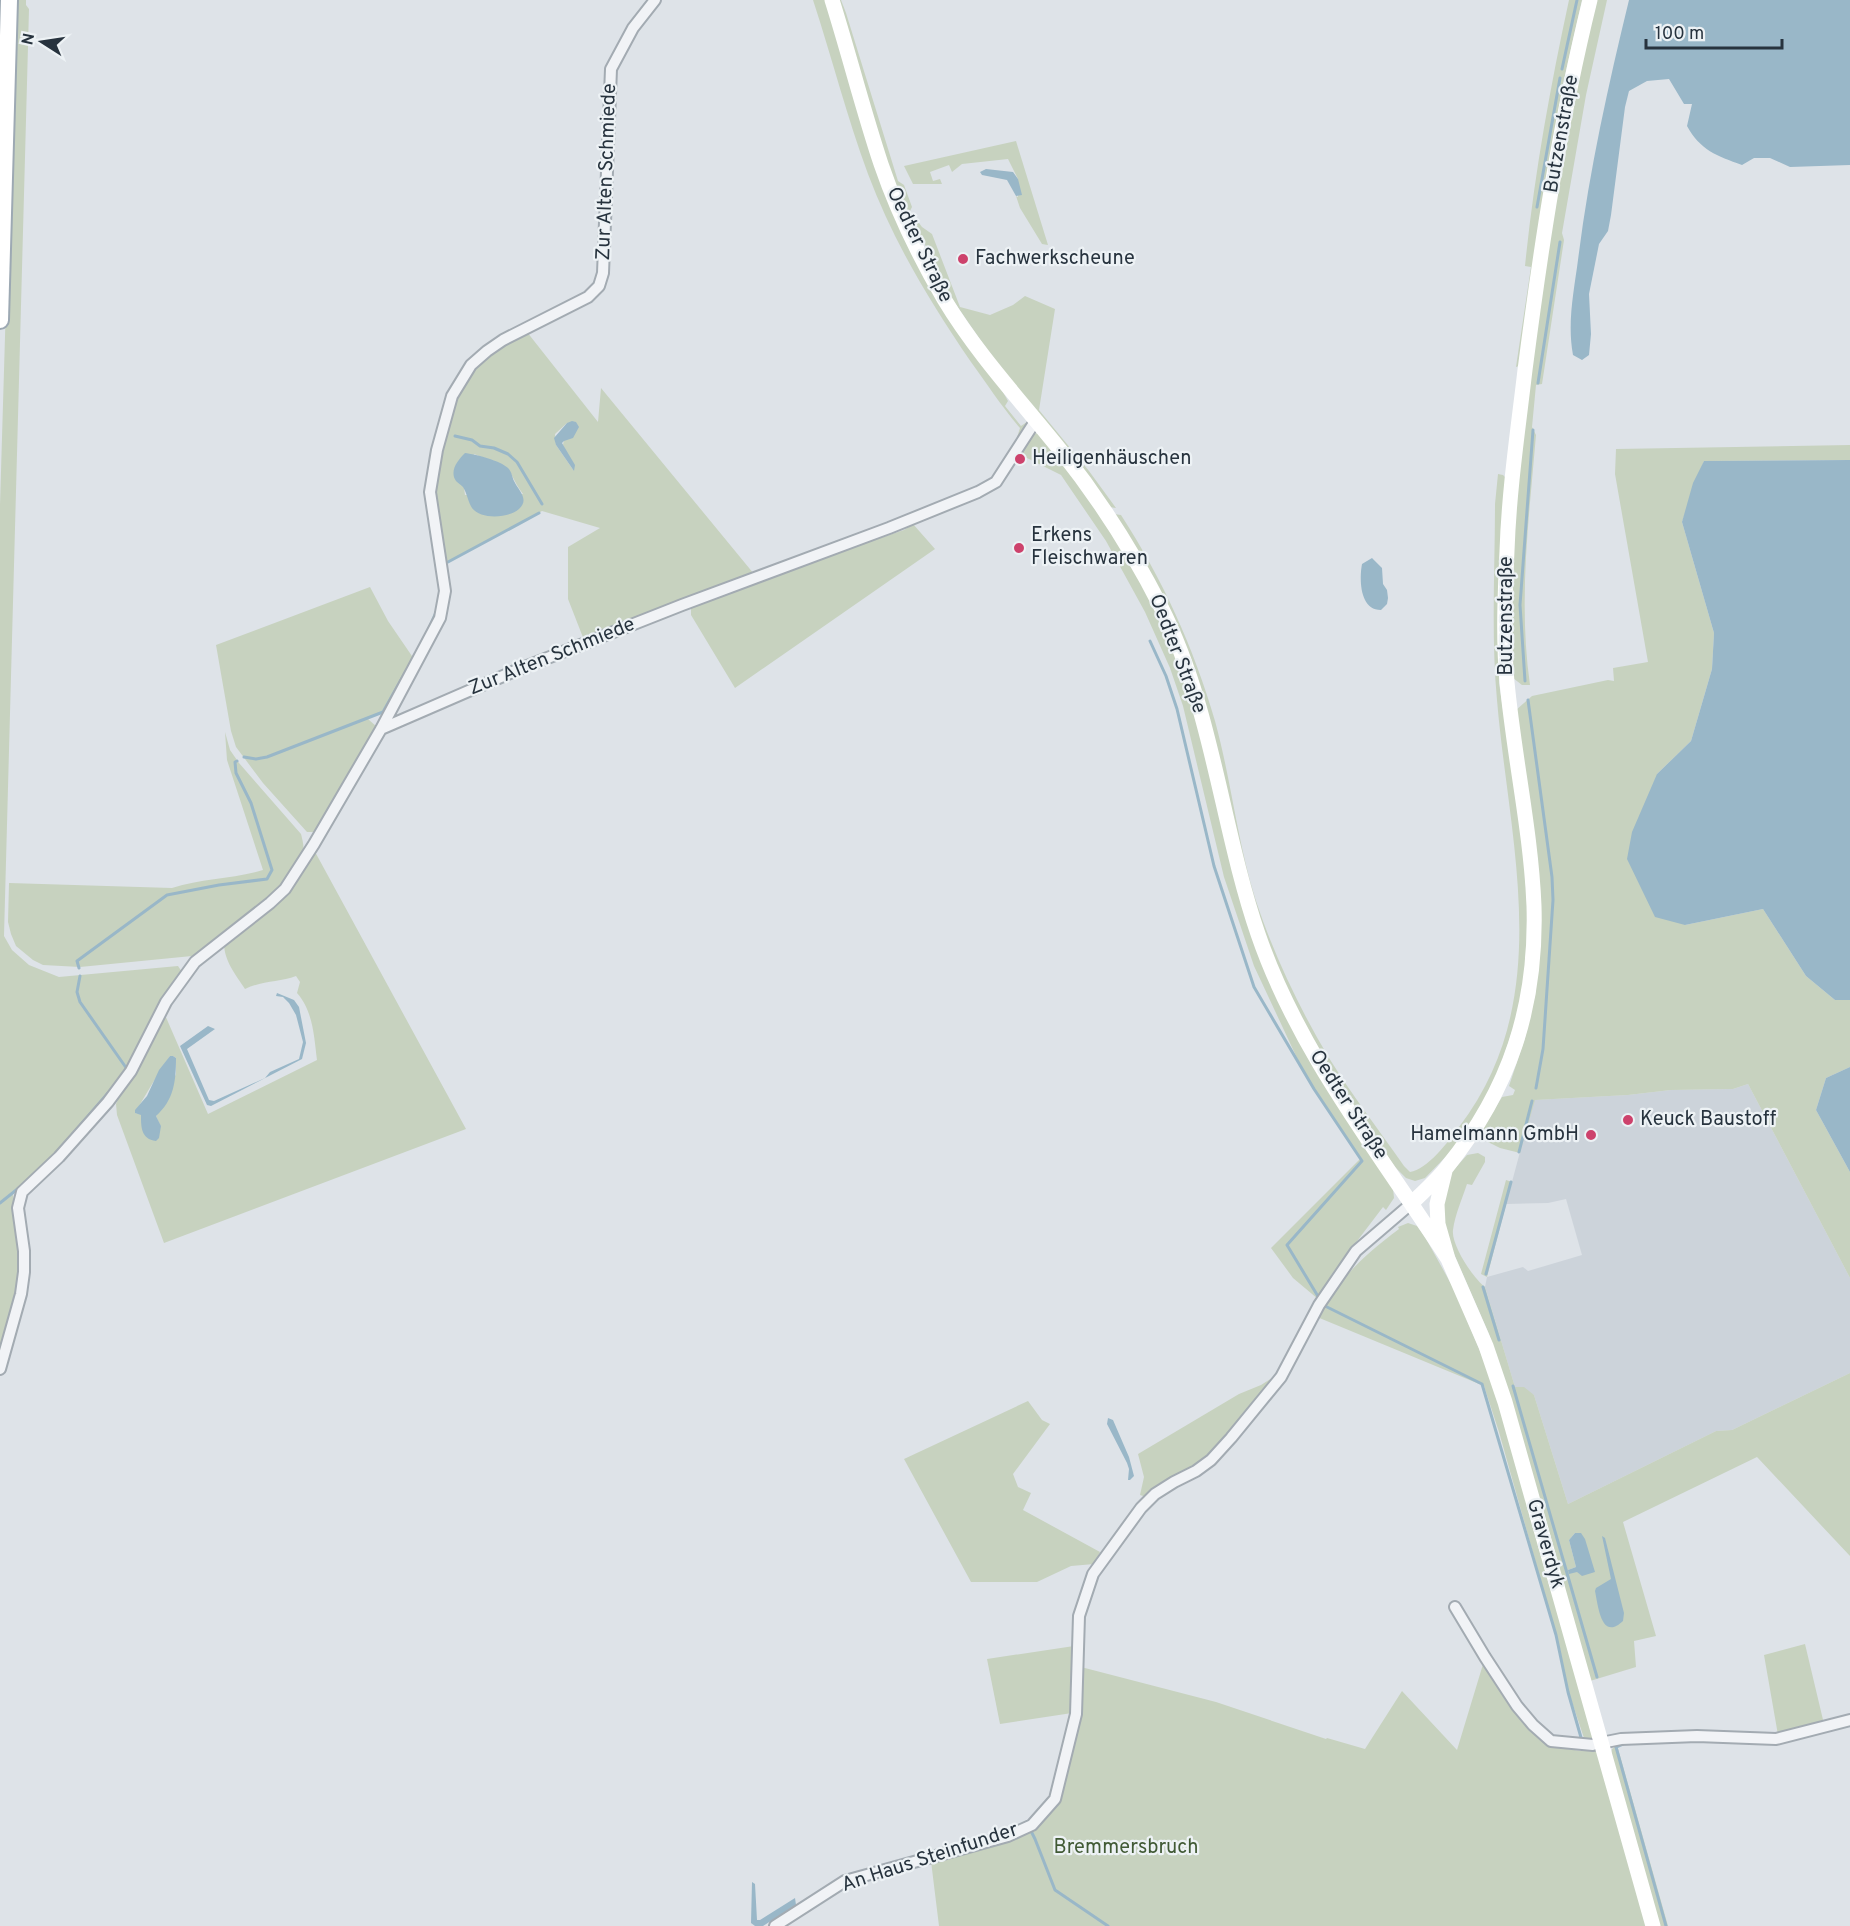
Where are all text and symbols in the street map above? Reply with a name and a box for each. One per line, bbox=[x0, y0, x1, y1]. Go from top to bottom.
north arrow bbox=[12, 12, 72, 72]
scale bar bbox=[1646, 12, 1782, 50]
text: 100 m bbox=[1655, 23, 1704, 46]
text: N bbox=[18, 32, 40, 47]
street label: Butzenstraße bbox=[1539, 73, 1585, 195]
street label: Zur Alten Schmiede bbox=[591, 83, 623, 261]
street label: Oedter Straße bbox=[880, 183, 958, 307]
place label: Fachwerkscheune bbox=[975, 246, 1135, 272]
marker: Fachwerkscheune bbox=[956, 252, 970, 266]
place label: Heiligenhäuschen bbox=[1032, 446, 1192, 472]
marker: Heiligenhäuschen bbox=[1013, 452, 1027, 466]
place label: Erkens Fleischwaren bbox=[1031, 523, 1148, 572]
marker: Erkens Fleischwaren bbox=[1012, 541, 1026, 555]
street label: Butzenstraße bbox=[1494, 556, 1520, 676]
street label: Oedter Straße bbox=[1142, 591, 1212, 717]
street label: Zur Alten Schmiede bbox=[465, 612, 639, 702]
street label: Oedter Straße bbox=[1303, 1045, 1393, 1165]
place label: Keuck Baustoff bbox=[1640, 1107, 1777, 1133]
marker: Keuck Baustoff bbox=[1621, 1113, 1635, 1127]
place label: Hamelmann GmbH bbox=[1410, 1122, 1579, 1148]
marker: Hamelmann GmbH bbox=[1584, 1128, 1598, 1142]
street label: Graverdyk bbox=[1520, 1496, 1570, 1592]
street label: An Haus Steinfunder bbox=[838, 1817, 1022, 1899]
park label: Bremmersbruch bbox=[1054, 1835, 1198, 1861]

